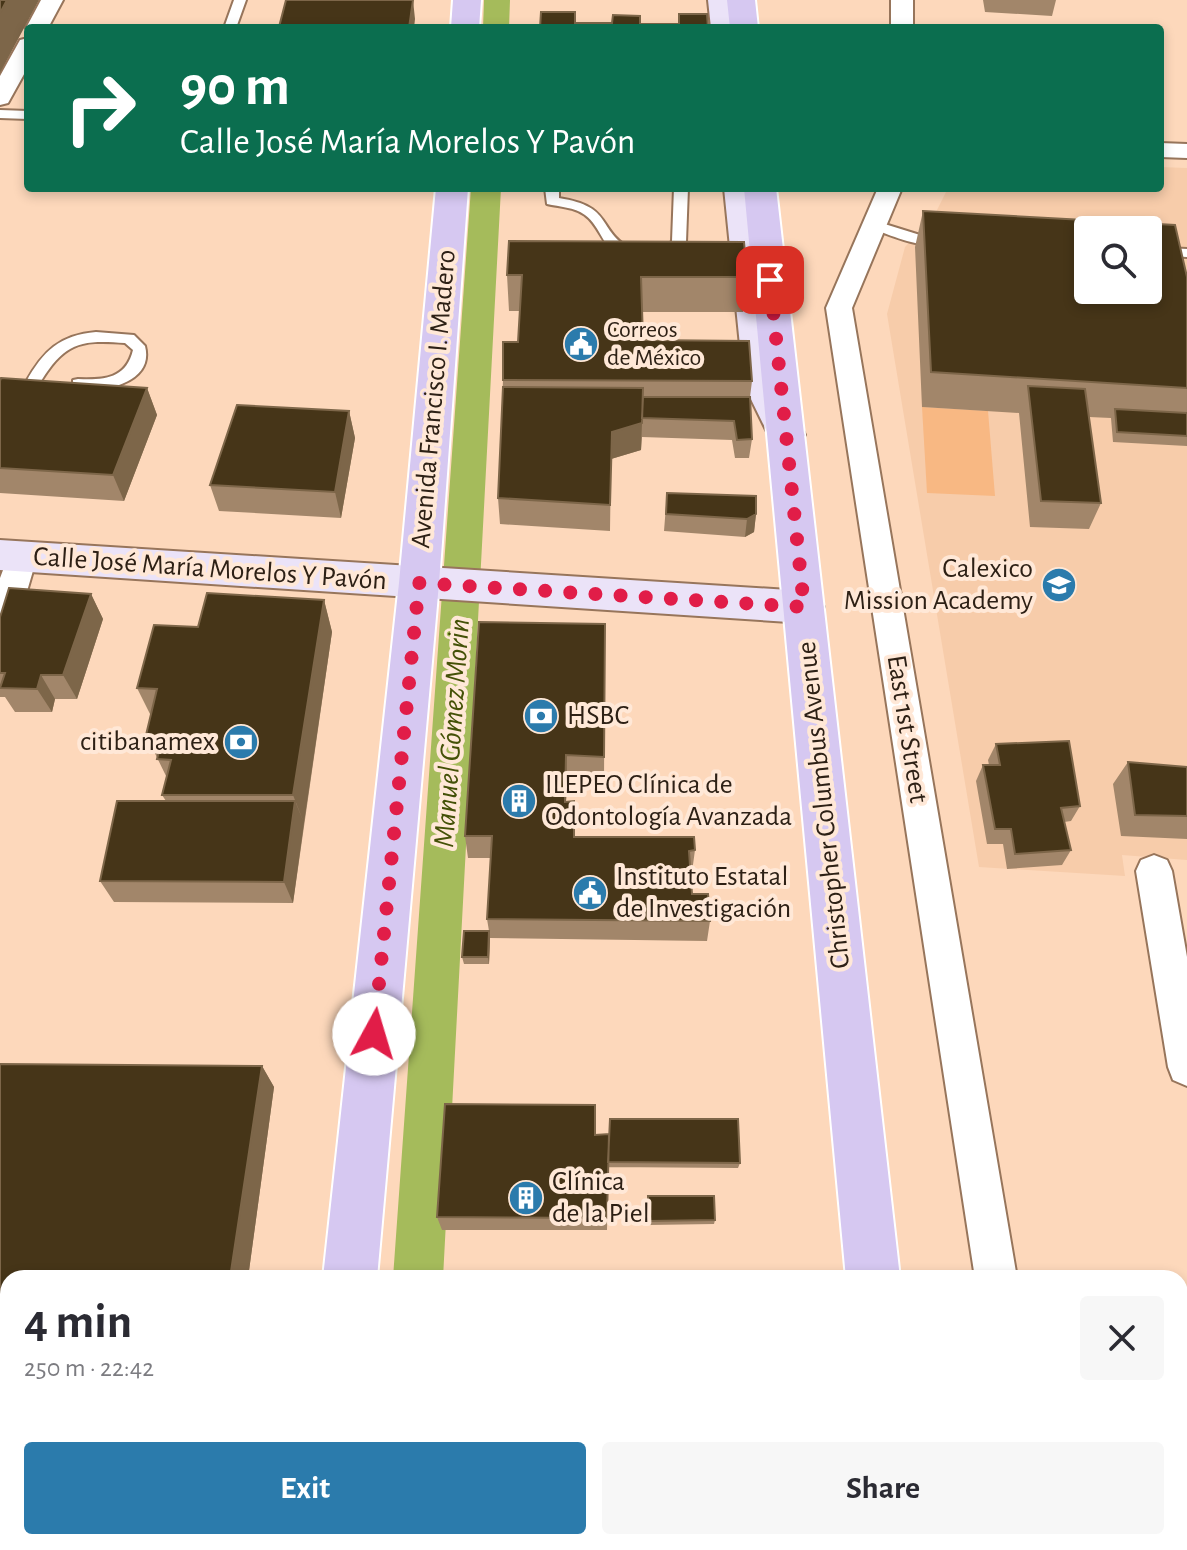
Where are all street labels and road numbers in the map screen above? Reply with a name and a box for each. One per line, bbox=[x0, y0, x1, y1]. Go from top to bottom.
street label: Avenida Francisco I. Madero bbox=[407, 248, 461, 550]
street label: Calle José María Morelos Y Pavón bbox=[32, 543, 388, 595]
street label: Christopher Columbus Avenue bbox=[793, 640, 855, 970]
street label: East 1st Street bbox=[881, 653, 933, 805]

